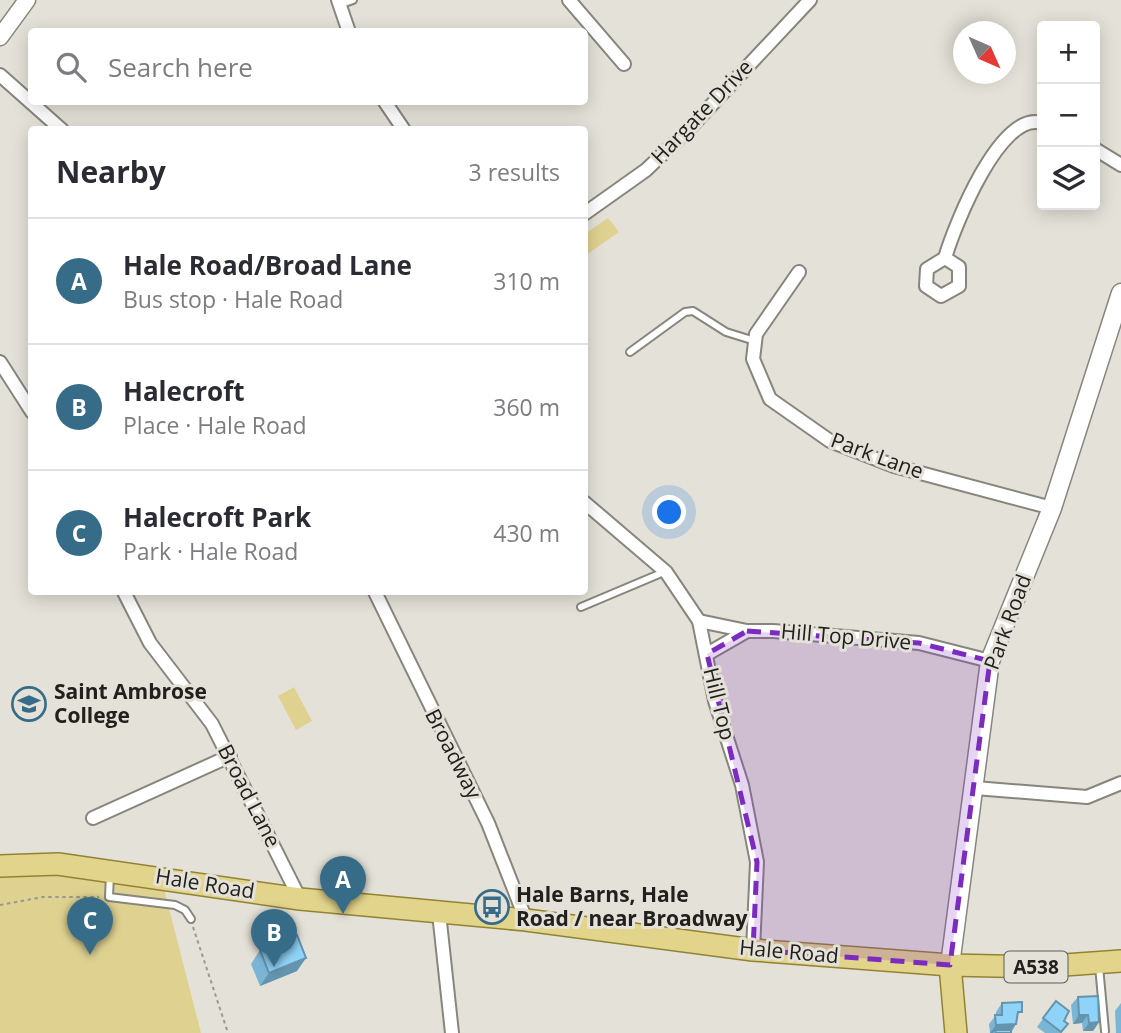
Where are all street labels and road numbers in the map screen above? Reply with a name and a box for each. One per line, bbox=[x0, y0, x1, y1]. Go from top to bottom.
street label: Hargate Drive bbox=[644, 53, 758, 170]
street label: Park Lane bbox=[827, 425, 928, 485]
street label: Park Road bbox=[977, 570, 1037, 673]
street label: Hill Top Drive bbox=[780, 616, 912, 656]
street label: Hill Top bbox=[697, 665, 742, 743]
street label: Broadway bbox=[419, 704, 489, 804]
street label: Broad Lane bbox=[212, 739, 288, 852]
street label: Hale Road bbox=[154, 861, 257, 905]
street label: Hale Road bbox=[738, 933, 840, 969]
road number: A538 bbox=[1004, 951, 1068, 982]

